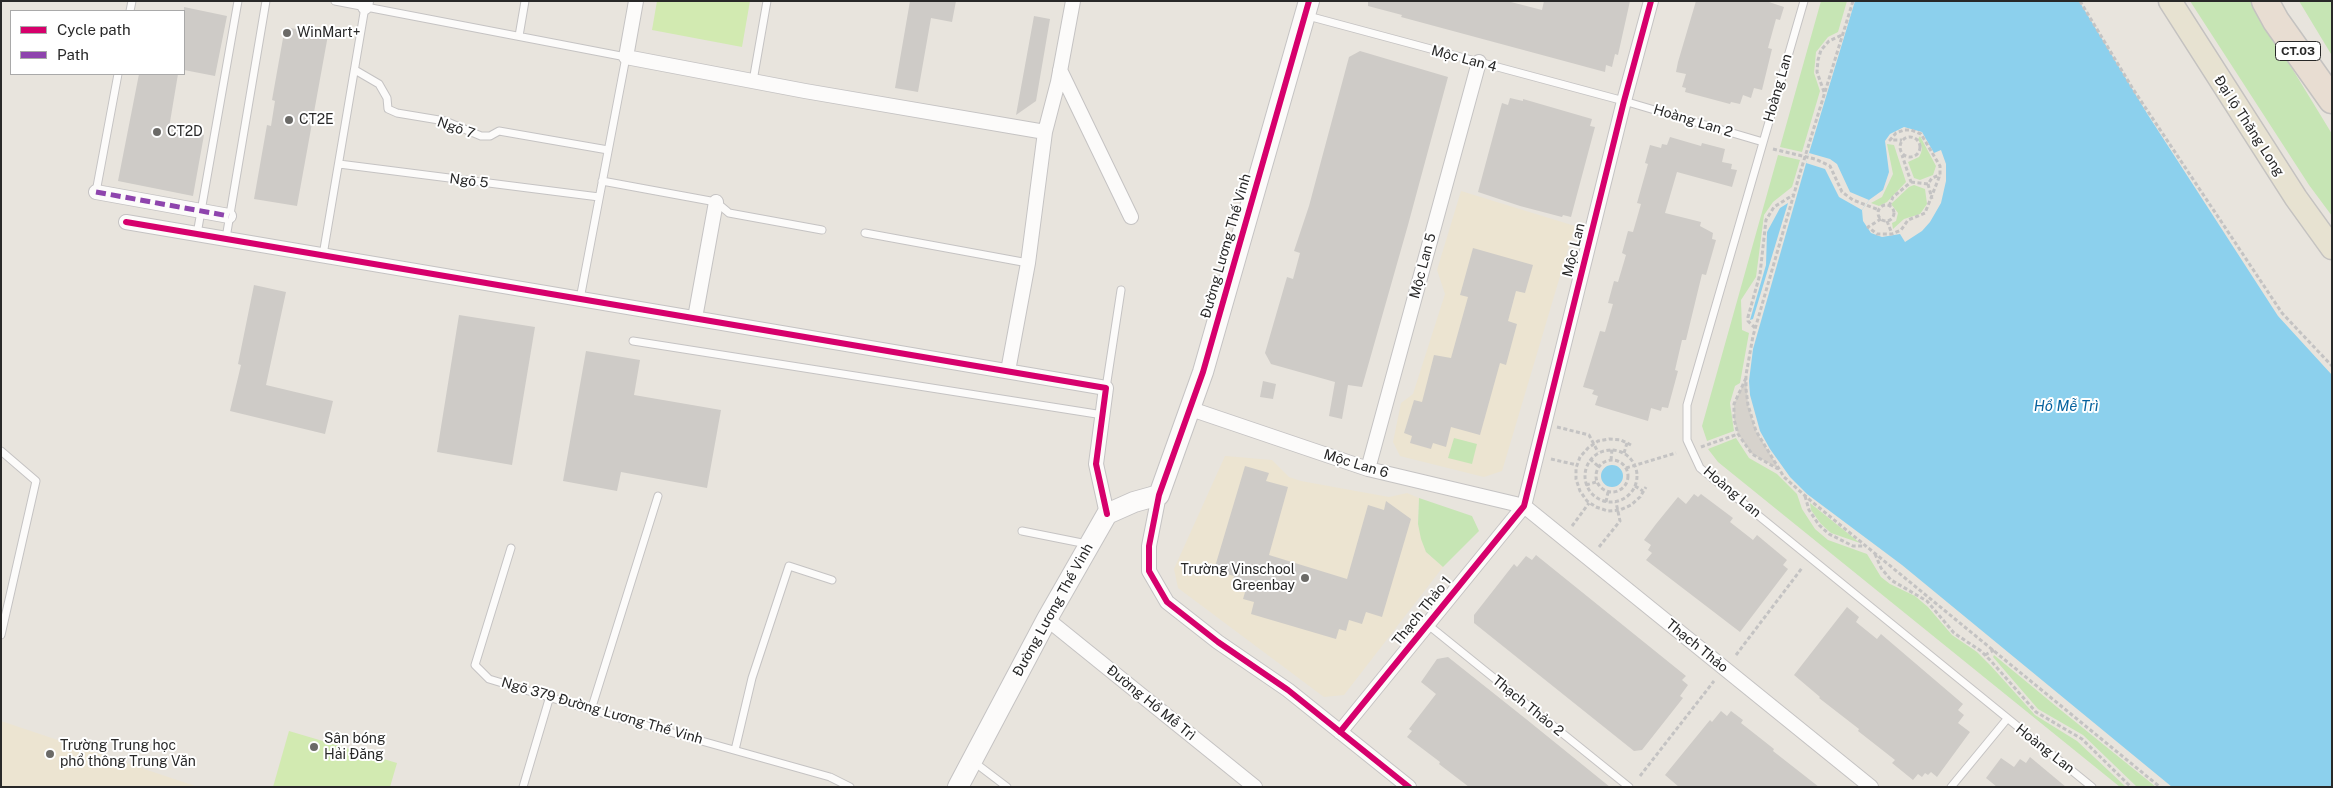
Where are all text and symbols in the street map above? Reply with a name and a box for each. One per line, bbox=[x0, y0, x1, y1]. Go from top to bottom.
legend bbox=[10, 10, 185, 75]
text: Cycle path bbox=[57, 21, 131, 38]
place label: WinMart+ bbox=[297, 25, 361, 41]
marker: WinMart+ bbox=[281, 27, 293, 39]
road number: CT.03 bbox=[2276, 41, 2320, 60]
street label: Mộc Lan 4 bbox=[1429, 42, 1499, 76]
text: Path bbox=[57, 46, 89, 63]
street label: Hoàng Lan bbox=[1760, 52, 1796, 124]
street label: Đại lộ Thăng Long bbox=[2210, 73, 2288, 179]
street label: Hoàng Lan 2 bbox=[1651, 101, 1735, 141]
place label: CT2E bbox=[299, 112, 334, 128]
marker: CT2E bbox=[283, 114, 295, 126]
street label: Ngõ 7 bbox=[435, 114, 477, 142]
place label: CT2D bbox=[167, 124, 203, 140]
marker: CT2D bbox=[151, 126, 163, 138]
street label: Ngõ 5 bbox=[449, 170, 489, 192]
street label: Đường Lương Thế Vinh bbox=[1197, 172, 1255, 320]
street label: Mộc Lan bbox=[1559, 221, 1589, 279]
street label: Mộc Lan 5 bbox=[1406, 231, 1440, 301]
water label: Hồ Mễ Trì bbox=[2034, 397, 2098, 415]
street label: Mộc Lan 6 bbox=[1321, 446, 1391, 482]
street label: Hoàng Lan bbox=[1700, 463, 1764, 521]
street label: Đường Lương Thế Vinh bbox=[1009, 540, 1097, 680]
place label: Trường Vinschool Greenbay bbox=[1181, 562, 1295, 594]
marker: Trường Vinschool Greenbay bbox=[1299, 572, 1311, 584]
street label: Thạch Thảo 1 bbox=[1389, 573, 1455, 649]
street label: Thạch Thảo bbox=[1663, 616, 1731, 676]
street label: Đường Hồ Mễ Trì bbox=[1103, 662, 1199, 744]
street label: Thạch Thảo 2 bbox=[1489, 672, 1567, 740]
street label: Ngõ 379 Đường Lương Thế Vinh bbox=[499, 674, 705, 748]
street label: Hoàng Lan bbox=[2012, 721, 2078, 777]
place label: Sân bóng Hải Đăng bbox=[324, 731, 386, 764]
place label: Trường Trung học phổ thông Trung Văn bbox=[60, 738, 196, 770]
marker: Sân bóng Hải Đăng bbox=[308, 741, 320, 753]
marker: Trường Trung học phổ thông Trung Văn bbox=[44, 748, 56, 760]

